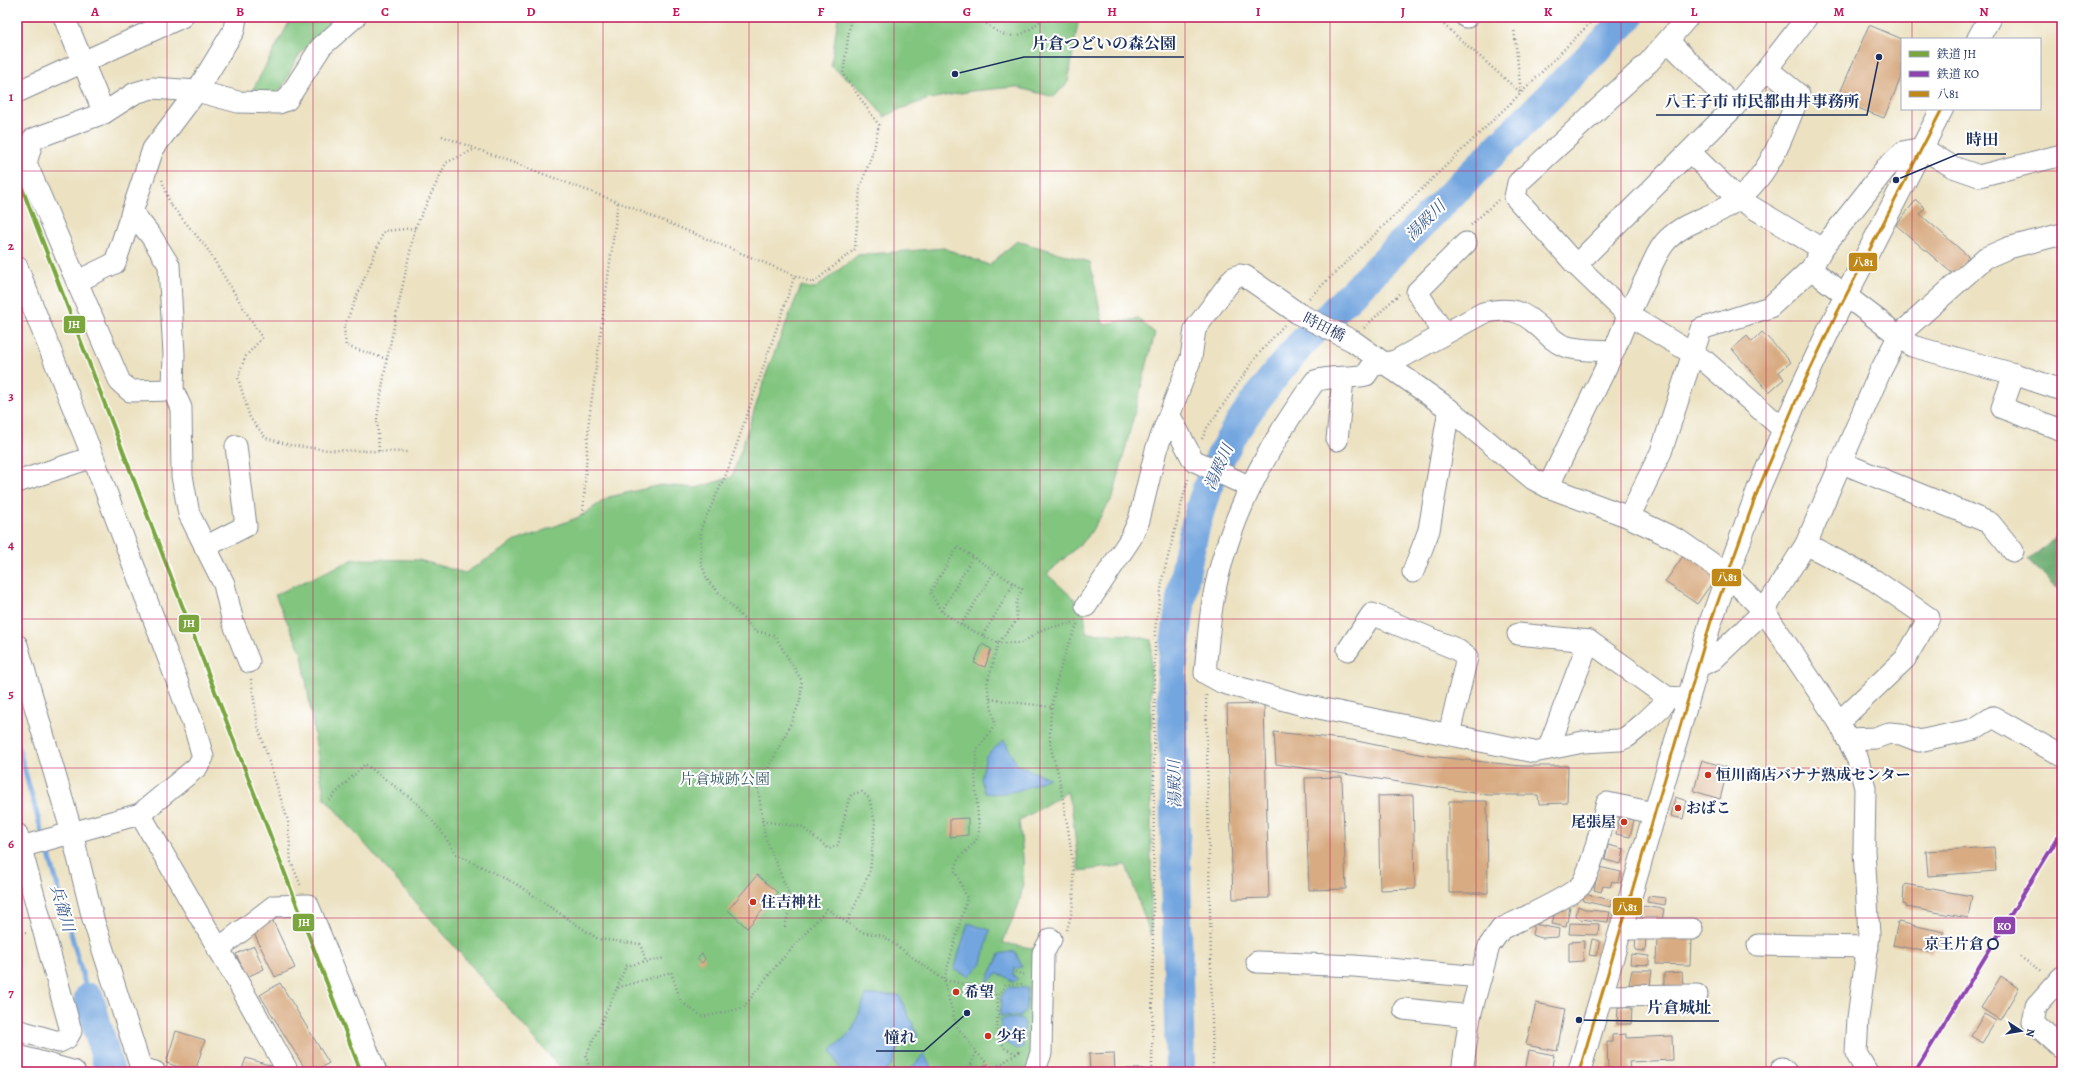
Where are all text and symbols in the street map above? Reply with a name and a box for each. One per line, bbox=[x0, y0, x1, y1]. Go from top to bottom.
text: A bbox=[90, 3, 100, 20]
text: B bbox=[236, 3, 244, 20]
text: C bbox=[381, 3, 389, 20]
text: D bbox=[526, 3, 536, 20]
text: E bbox=[672, 3, 680, 20]
text: F bbox=[818, 3, 825, 20]
text: G bbox=[963, 3, 971, 20]
text: H bbox=[1107, 3, 1117, 20]
text: I bbox=[1256, 3, 1261, 20]
text: J bbox=[1401, 3, 1405, 20]
text: K bbox=[1544, 3, 1553, 20]
text: L bbox=[1691, 3, 1698, 20]
text: M bbox=[1834, 3, 1845, 20]
text: N bbox=[1979, 3, 1989, 20]
callout: 片倉つどいの森公園 bbox=[1024, 29, 1184, 57]
text: 片倉つどいの森公園 bbox=[1032, 33, 1176, 55]
legend bbox=[1901, 38, 2041, 110]
text: 鉄道 JH bbox=[1936, 46, 1976, 62]
text: 鉄道 KO bbox=[1936, 66, 1979, 82]
text: 八81 bbox=[1937, 86, 1959, 102]
callout: 八王子市 市民都由井事務所 bbox=[1656, 87, 1867, 115]
text: 1 bbox=[9, 88, 14, 105]
text: 八王子市 市民都由井事務所 bbox=[1665, 91, 1859, 113]
callout: 時田 bbox=[1958, 126, 2006, 154]
text: 時田 bbox=[1966, 129, 1998, 151]
water label: 湯殿川 bbox=[1401, 195, 1452, 245]
text: 2 bbox=[8, 237, 15, 254]
line badge: 八81 bbox=[1848, 252, 1878, 272]
text: 八81 bbox=[1853, 255, 1873, 270]
street label: 時田橋 bbox=[1299, 308, 1349, 346]
line badge: JH bbox=[63, 315, 86, 334]
text: JH bbox=[68, 317, 80, 332]
text: 3 bbox=[8, 387, 14, 404]
water label: 湯殿川 bbox=[1199, 439, 1240, 494]
text: 4 bbox=[8, 536, 14, 553]
line badge: 八81 bbox=[1711, 568, 1742, 587]
text: 八81 bbox=[1717, 570, 1737, 585]
line badge: JH bbox=[178, 614, 200, 633]
text: JH bbox=[183, 616, 195, 631]
text: 5 bbox=[8, 685, 14, 702]
water label: 湯殿川 bbox=[1164, 758, 1186, 808]
place label: 恒川商店バナナ熟成センター bbox=[1716, 765, 1910, 785]
park label: 片倉城跡公園 bbox=[680, 769, 770, 789]
marker: 恒川商店バナナ熟成センター bbox=[1703, 770, 1713, 780]
place label: おばこ bbox=[1686, 798, 1731, 818]
marker: おばこ bbox=[1673, 803, 1683, 813]
place label: 尾張屋 bbox=[1571, 812, 1616, 832]
marker: 尾張屋 bbox=[1619, 817, 1629, 827]
text: 6 bbox=[8, 835, 14, 852]
water label: 兵衛川 bbox=[45, 882, 80, 936]
place label: 住吉神社 bbox=[761, 892, 821, 912]
marker: 住吉神社 bbox=[748, 897, 758, 907]
line badge: 八81 bbox=[1612, 897, 1643, 916]
text: 八81 bbox=[1617, 900, 1637, 915]
line badge: JH bbox=[292, 913, 315, 932]
text: JH bbox=[298, 915, 310, 930]
line badge: KO bbox=[1993, 916, 2016, 935]
text: KO bbox=[1997, 919, 2012, 934]
place label: 京王片倉 bbox=[1924, 934, 1984, 954]
marker: 京王片倉 bbox=[1987, 938, 1999, 950]
place label: 希望 bbox=[964, 982, 994, 1002]
text: 7 bbox=[8, 984, 14, 1001]
marker: 希望 bbox=[951, 987, 961, 997]
callout: 片倉城址 bbox=[1639, 993, 1719, 1021]
text: 片倉城址 bbox=[1647, 997, 1711, 1019]
north arrow bbox=[2001, 1011, 2041, 1051]
callout: 憧れ bbox=[876, 1023, 924, 1051]
place label: 少年 bbox=[996, 1026, 1026, 1046]
text: 憧れ bbox=[884, 1027, 916, 1049]
text: N bbox=[2022, 1027, 2038, 1038]
marker: 少年 bbox=[983, 1031, 993, 1041]

